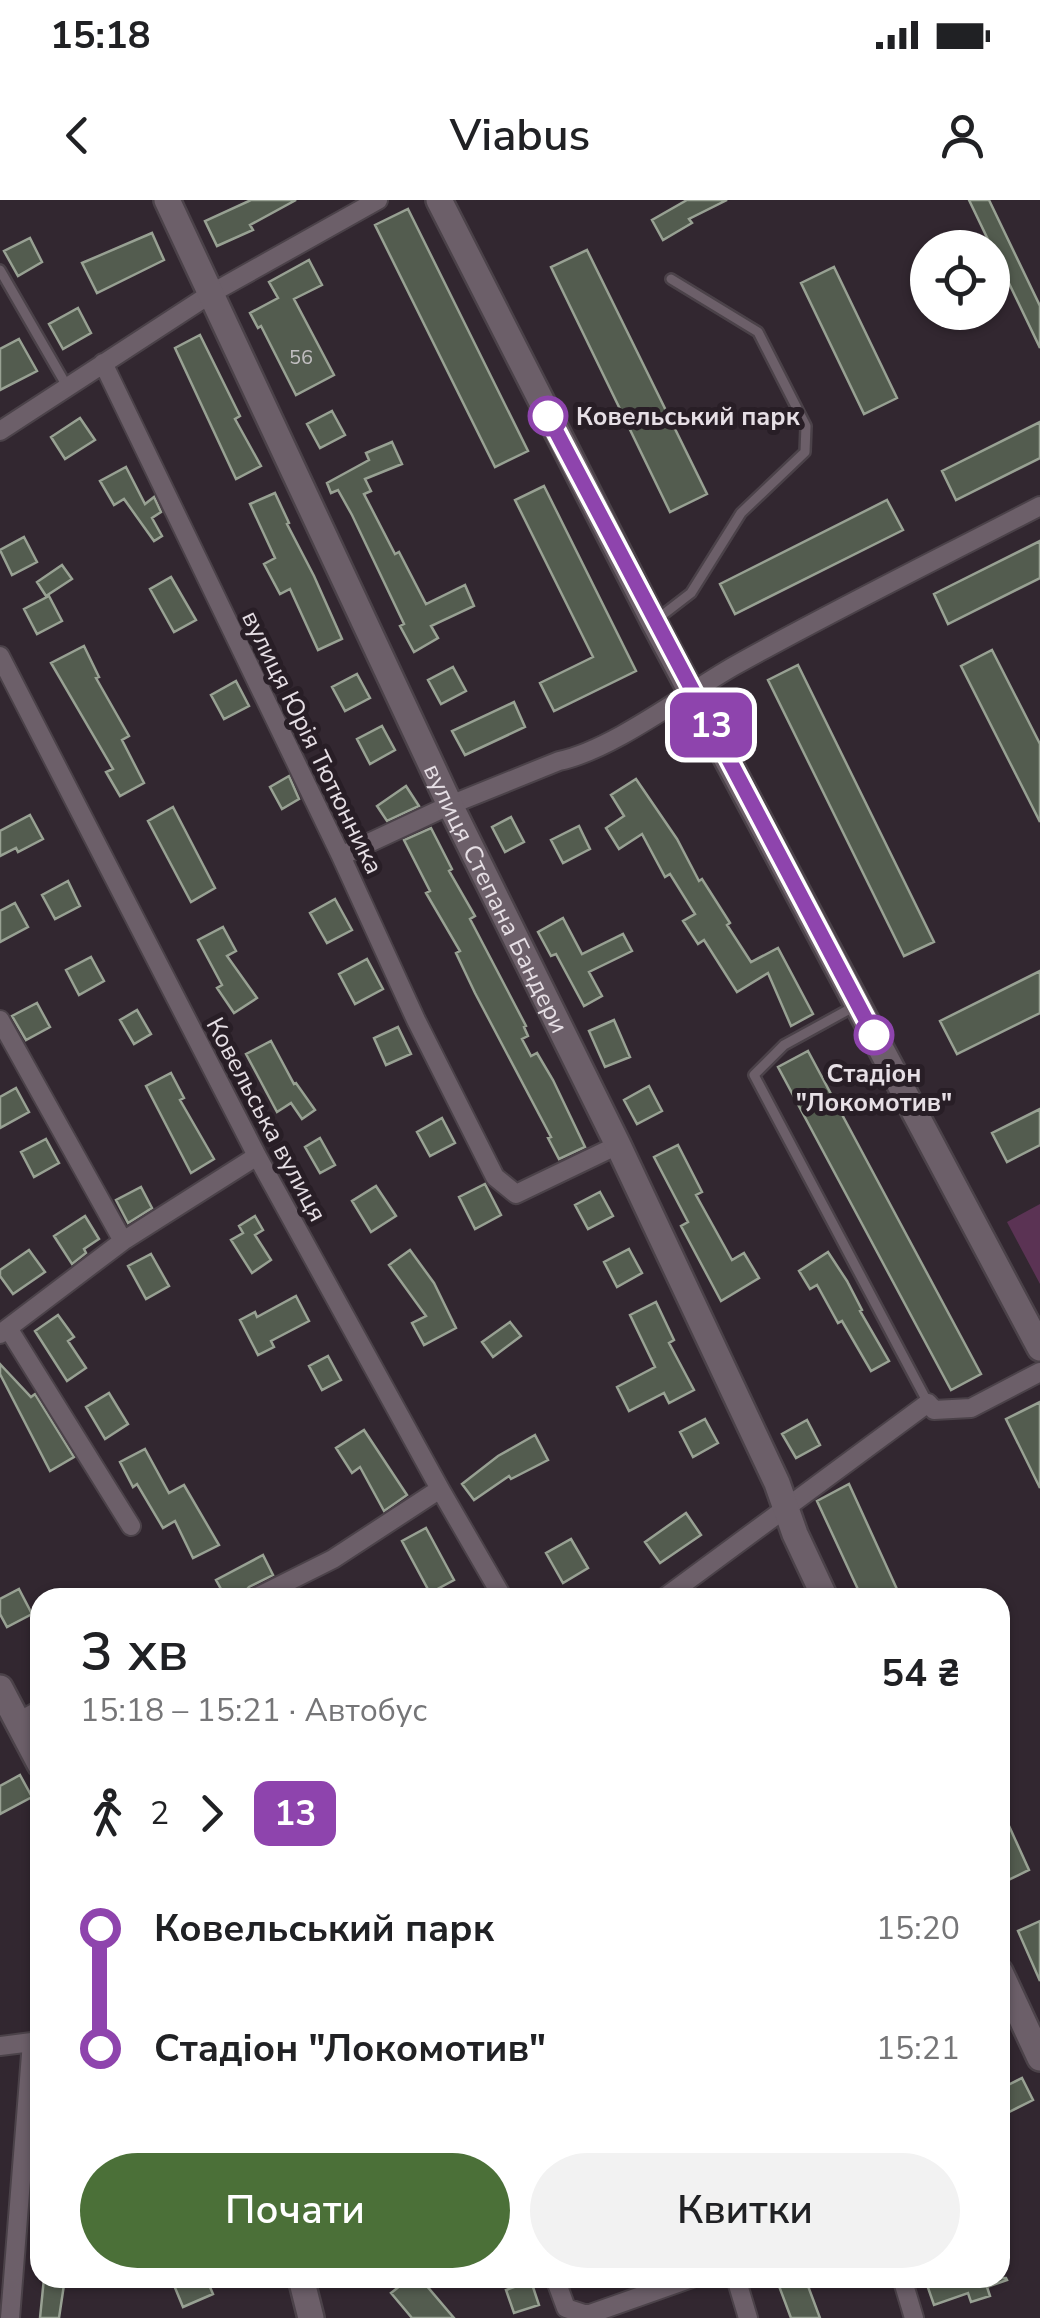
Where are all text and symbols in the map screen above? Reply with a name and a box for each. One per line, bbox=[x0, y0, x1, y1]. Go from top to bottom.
text: 15:18 bbox=[50, 10, 151, 61]
text: Viabus bbox=[450, 105, 590, 166]
icon: back bbox=[50, 108, 105, 163]
icon: person bbox=[935, 108, 990, 163]
map controls bbox=[910, 230, 1010, 330]
button: locate bbox=[910, 230, 1010, 330]
house number: 56 bbox=[289, 344, 313, 371]
marker: Ковельський парк bbox=[529, 397, 567, 435]
place label: Ковельський парк bbox=[576, 400, 801, 434]
street label: вулиця Юрія Тютюнника bbox=[233, 605, 391, 880]
line badge: 13 bbox=[666, 692, 756, 758]
text: 13 bbox=[690, 702, 732, 749]
street label: вулиця Степана Бандери bbox=[415, 758, 576, 1039]
street label: Ковельська вулиця bbox=[198, 1011, 334, 1228]
marker: Стадіон "Локомотив" bbox=[855, 1016, 893, 1054]
place label: Стадіон "Локомотив" bbox=[796, 1057, 952, 1120]
text: 3 хв bbox=[80, 1614, 188, 1689]
text: 54 ₴ bbox=[881, 1648, 960, 1699]
text: 15:18 – 15:21 · Автобус bbox=[80, 1689, 427, 1732]
icon: walk bbox=[80, 1786, 135, 1841]
icon: forward bbox=[184, 1786, 239, 1841]
text: 13 bbox=[274, 1790, 316, 1837]
text: 2 bbox=[150, 1792, 169, 1835]
text: Ковельський парк bbox=[154, 1903, 494, 1954]
text: 15:20 bbox=[876, 1907, 960, 1950]
text: Стадіон "Локомотив" bbox=[154, 2023, 546, 2074]
text: 15:21 bbox=[876, 2027, 960, 2070]
button: Почати bbox=[80, 2153, 510, 2268]
button: Квитки bbox=[530, 2153, 960, 2268]

